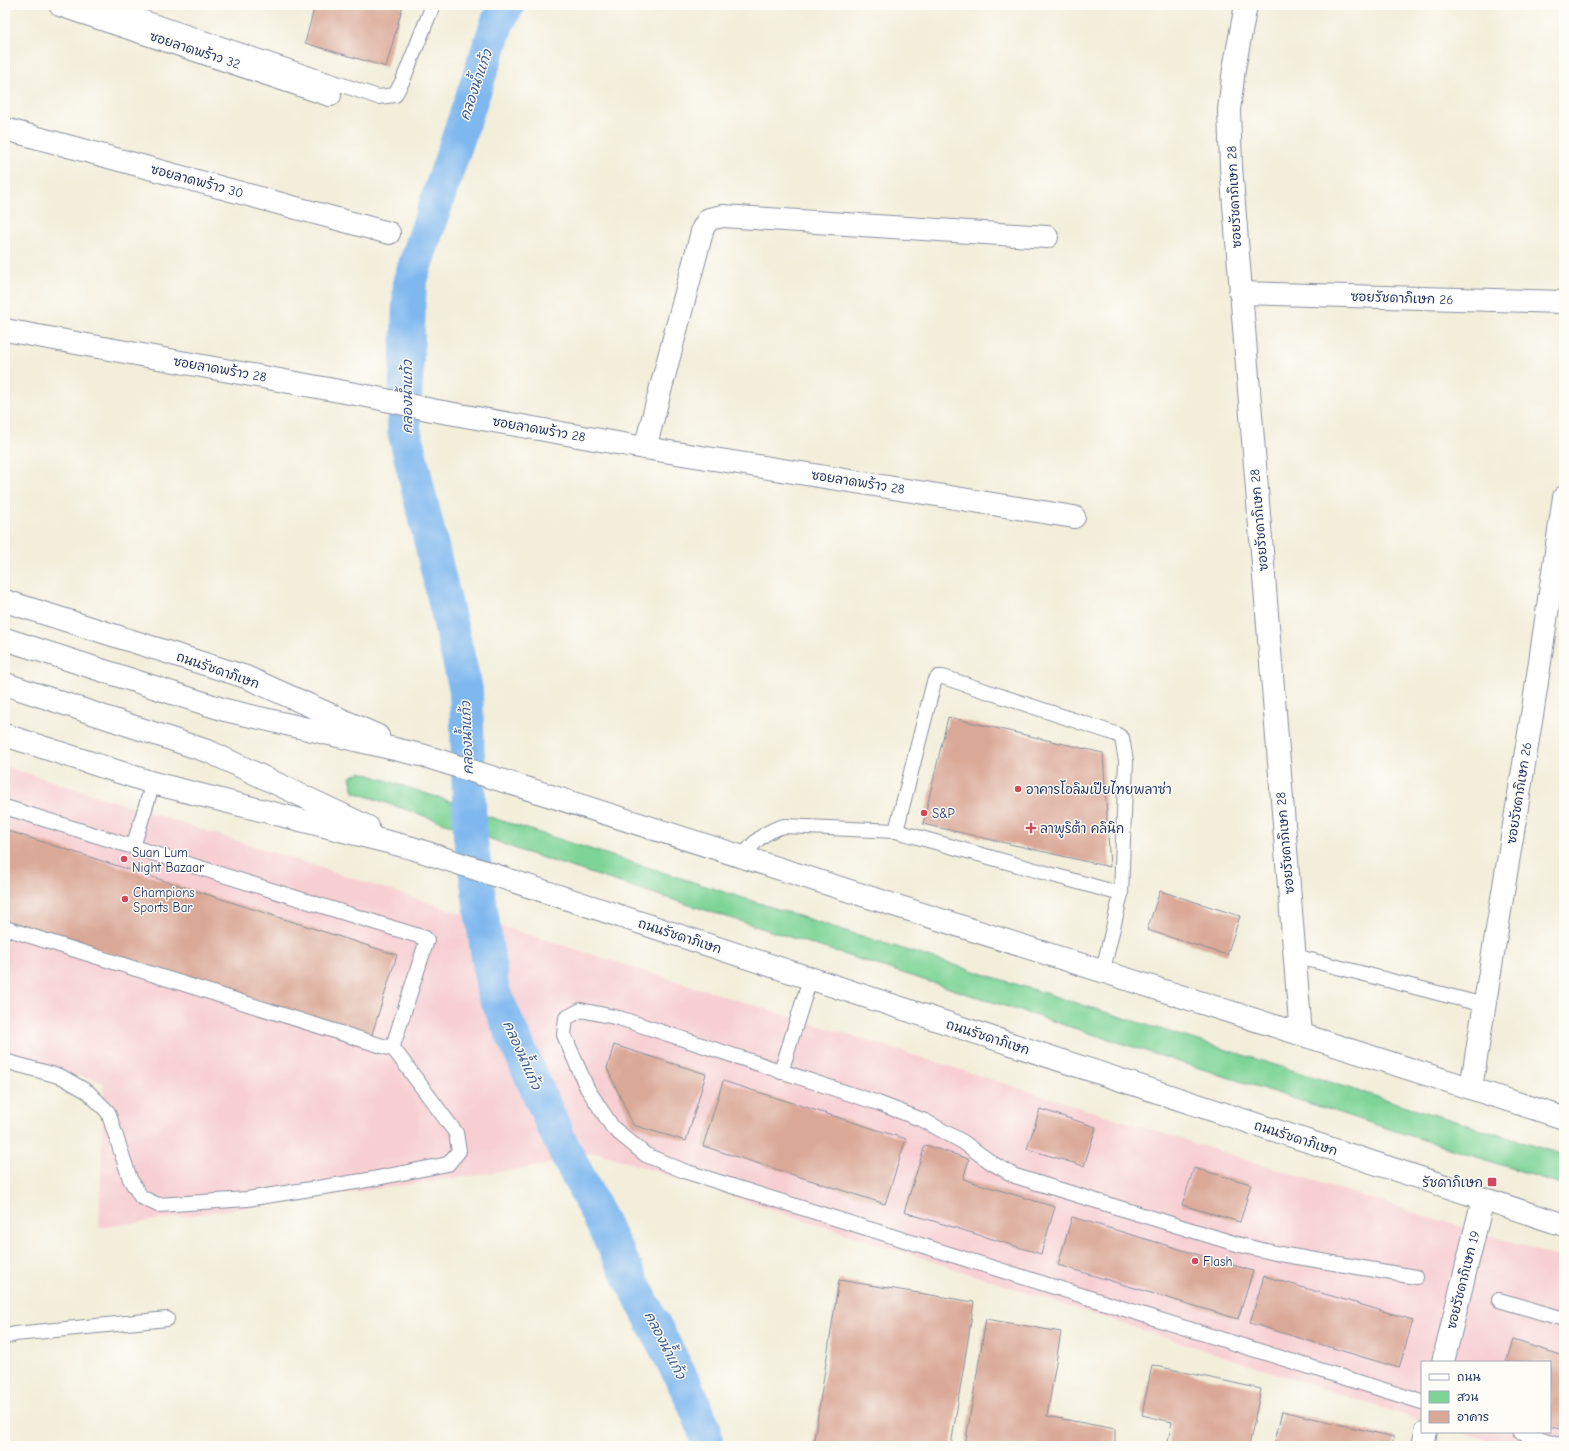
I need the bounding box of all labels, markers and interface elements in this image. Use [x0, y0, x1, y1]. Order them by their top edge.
street label: ซอยลาดพร้าว 32 [148, 27, 243, 72]
water label: คลองน้ำแก้ว [451, 45, 496, 122]
street label: ซอยรัชดาภิเษก 28 [1224, 145, 1244, 249]
street label: ซอยลาดพร้าว 30 [149, 160, 245, 201]
street label: ซอยรัชดาภิเษก 26 [1350, 289, 1454, 307]
street label: ซอยลาดพร้าว 28 [172, 352, 268, 385]
water label: คลองน้ำแก้ว [394, 359, 416, 434]
street label: ซอยลาดพร้าว 28 [491, 412, 587, 445]
street label: ซอยลาดพร้าว 28 [810, 466, 906, 497]
street label: ซอยรัชดาภิเษก 28 [1247, 468, 1271, 572]
street label: ถนนรัชดาภิเษก [175, 649, 261, 691]
water label: คลองน้ำแก้ว [452, 700, 477, 775]
street label: ซอยรัชดาภิเษก 26 [1504, 741, 1534, 845]
place label: อาคารโอลิมเปียไทยพลาซ่า [1026, 780, 1172, 797]
marker: อาคารโอลิมเปียไทยพลาซ่า [1013, 784, 1023, 794]
street label: ซอยรัชดาภิเษก 28 [1273, 791, 1297, 895]
place label: S&P [932, 806, 955, 821]
marker: S&P [919, 808, 929, 818]
place label: ลาพูริต้า คลินิก [1040, 820, 1124, 838]
marker: ลาพูริต้า คลินิก [1025, 822, 1037, 834]
place label: Suan Lum Night Bazaar [132, 845, 205, 875]
marker: Suan Lum Night Bazaar [119, 854, 129, 864]
place label: Champions Sports Bar [133, 885, 195, 915]
marker: Champions Sports Bar [120, 894, 130, 904]
street label: ถนนรัชดาภิเษก [636, 915, 724, 957]
water label: คลองน้ำแก้ว [499, 1016, 550, 1093]
street label: ถนนรัชดาภิเษก [944, 1016, 1032, 1058]
street label: ถนนรัชดาภิเษก [1252, 1117, 1340, 1159]
place label: รัชดาภิเษก [1422, 1175, 1483, 1190]
marker: รัชดาภิเษก [1486, 1176, 1498, 1188]
street label: ซอยรัชดาภิเษก 19 [1444, 1229, 1483, 1331]
place label: Flash [1203, 1254, 1232, 1269]
marker: Flash [1190, 1256, 1200, 1266]
water label: คลองน้ำแก้ว [641, 1306, 694, 1383]
legend [1421, 1361, 1551, 1433]
text: ถนน [1457, 1370, 1481, 1384]
text: สวน [1457, 1390, 1478, 1404]
text: อาคาร [1457, 1410, 1489, 1424]

